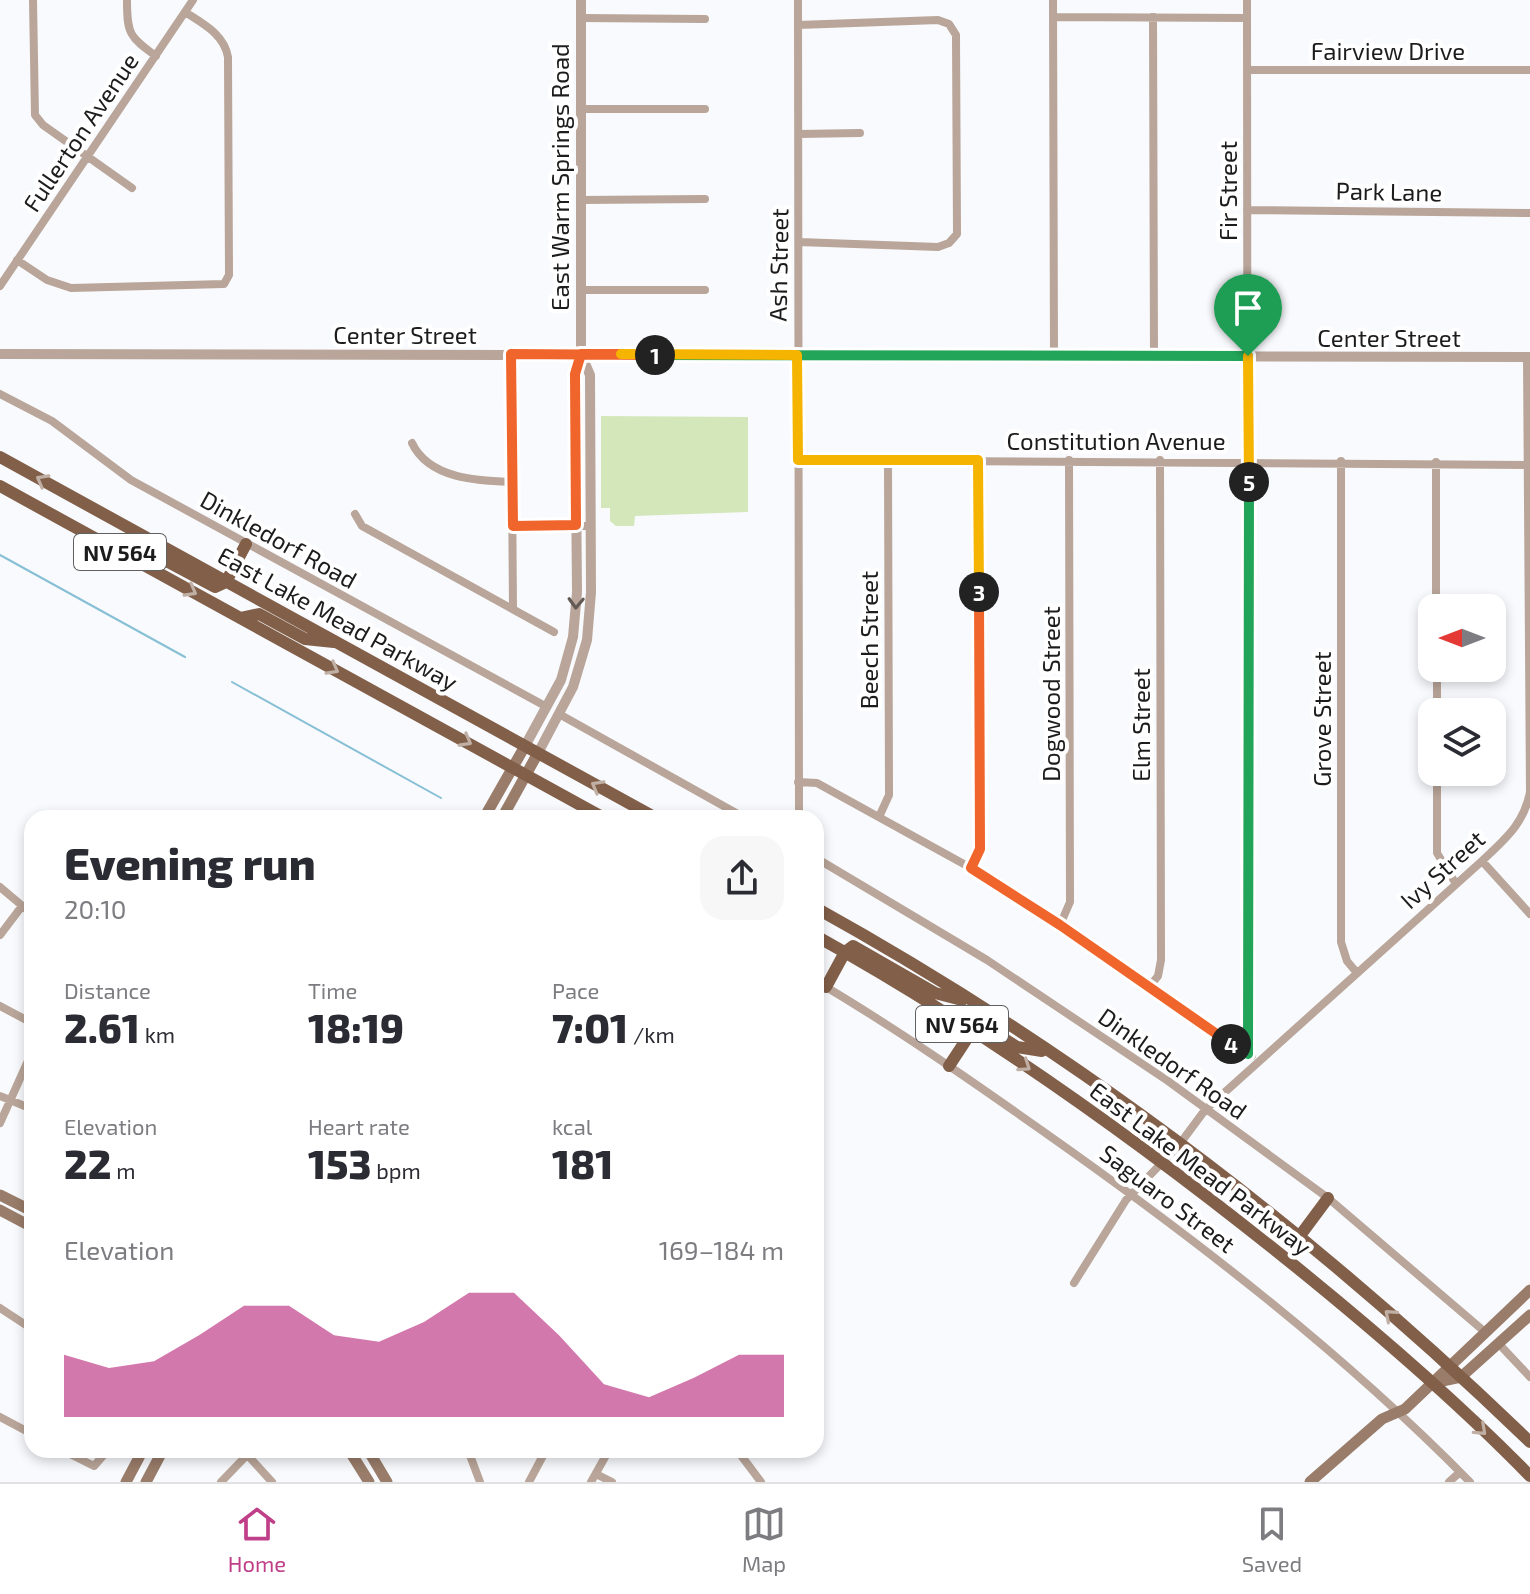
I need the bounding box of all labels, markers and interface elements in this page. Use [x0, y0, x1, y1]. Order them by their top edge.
street label: Fairview Drive [1311, 36, 1465, 65]
street label: East Warm Springs Road [545, 43, 574, 311]
street label: Fullerton Avenue [16, 47, 144, 217]
street label: Fir Street [1213, 141, 1242, 241]
street label: Park Lane [1335, 176, 1443, 206]
street label: Ash Street [763, 208, 793, 322]
pin [1214, 274, 1282, 356]
icon: arrive [1226, 286, 1270, 330]
street label: Center Street [333, 320, 477, 349]
street label: Center Street [1317, 323, 1461, 352]
pin: 1 [635, 335, 675, 375]
text: 1 [650, 342, 660, 368]
street label: Constitution Avenue [1006, 426, 1226, 455]
pin: 5 [1229, 462, 1269, 502]
text: 5 [1243, 469, 1255, 495]
one-way arrow [35, 475, 50, 490]
street label: Dinkledorf Road [196, 484, 362, 594]
road number: NV 564 [74, 534, 166, 570]
street label: East Lake Mead Parkway [213, 540, 463, 696]
street label: Beech Street [854, 571, 883, 709]
pin: 3 [959, 572, 999, 612]
text: 3 [973, 579, 985, 605]
one-way arrow [183, 581, 197, 596]
north arrow [1418, 594, 1506, 682]
map controls [1418, 594, 1506, 786]
one-way arrow [568, 597, 585, 610]
street label: Dogwood Street [1036, 606, 1065, 782]
street label: Grove Street [1307, 651, 1336, 787]
one-way arrow [325, 659, 339, 675]
street label: Elm Street [1126, 668, 1155, 782]
button: layers [1418, 698, 1506, 786]
one-way arrow [457, 732, 472, 747]
one-way arrow [590, 780, 605, 795]
street label: Ivy Street [1394, 824, 1490, 914]
text: Evening run [64, 836, 316, 889]
button: share [700, 836, 784, 920]
text: 20:10 [64, 893, 126, 924]
text: Distance [64, 977, 151, 1003]
text: Time [308, 977, 357, 1003]
text: Pace [552, 977, 599, 1003]
street label: Dinkledorf Road [1093, 1001, 1253, 1125]
text: 2.61 [64, 1003, 140, 1051]
text: 18:19 [308, 1003, 404, 1051]
text: 7:01 [552, 1003, 628, 1051]
road number: NV 564 [916, 1006, 1008, 1042]
text: km [140, 1021, 175, 1047]
text: /km [628, 1021, 675, 1047]
pin: 4 [1211, 1024, 1251, 1064]
text: 4 [1224, 1031, 1238, 1057]
one-way arrow [1016, 1056, 1030, 1071]
street label: East Lake Mead Parkway [1085, 1075, 1318, 1261]
text: Elevation [64, 1113, 157, 1139]
text: Heart rate [308, 1113, 410, 1139]
text: kcal [552, 1113, 592, 1139]
street label: Saguaro Street [1095, 1138, 1241, 1258]
text: 22 [64, 1139, 111, 1187]
text: 153 [308, 1139, 371, 1187]
text: 181 [552, 1139, 613, 1187]
text: m [111, 1157, 135, 1183]
text: bpm [371, 1157, 421, 1183]
text: Elevation [64, 1234, 174, 1265]
text: 169–184 m [659, 1234, 784, 1265]
one-way arrow [1385, 1310, 1400, 1325]
one-way arrow [1472, 1420, 1486, 1435]
tab: Home [228, 1502, 286, 1576]
tab: Map [742, 1502, 786, 1576]
tab: Saved [1242, 1502, 1302, 1576]

